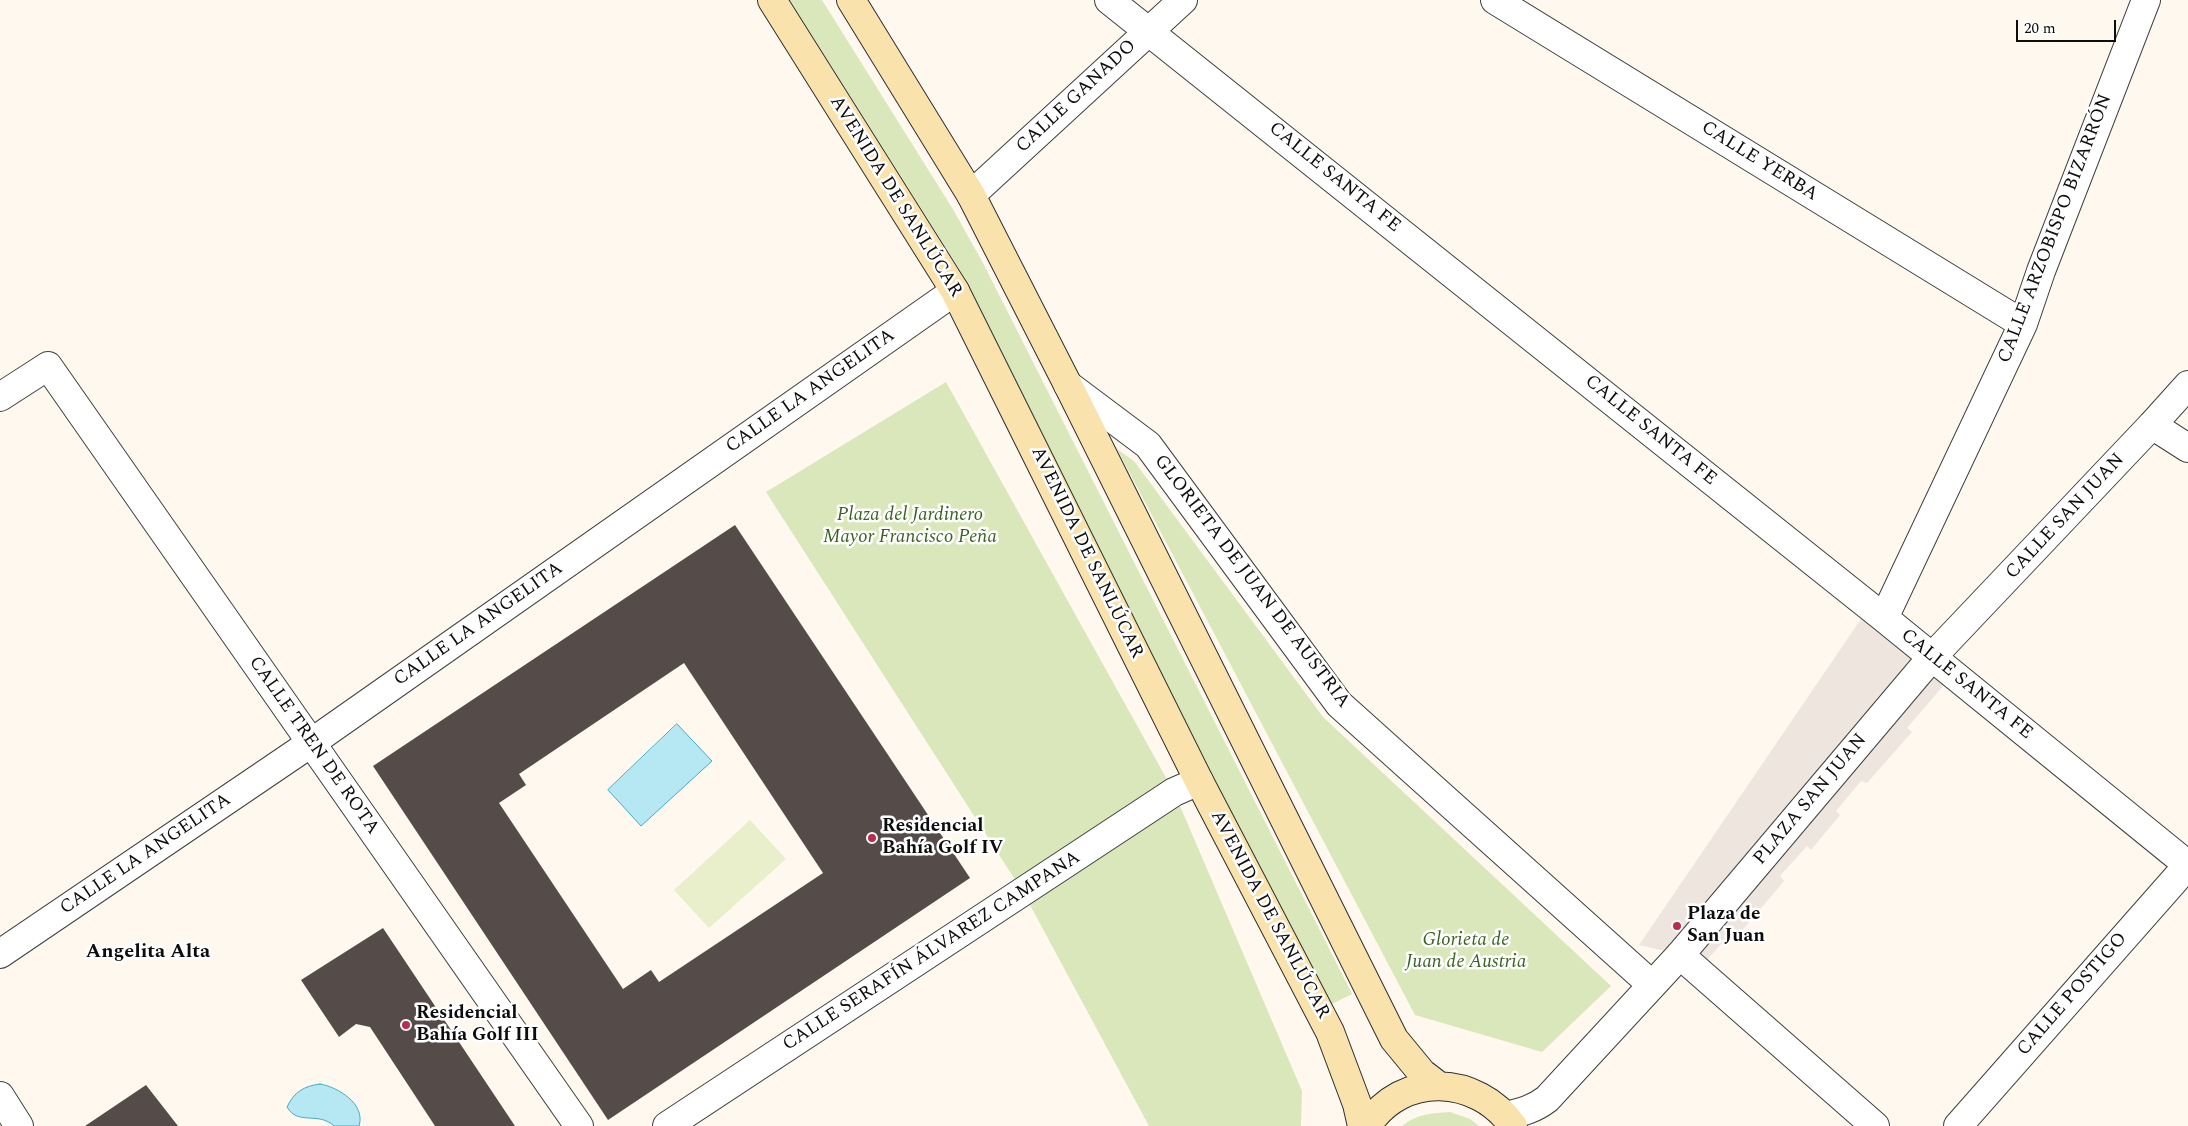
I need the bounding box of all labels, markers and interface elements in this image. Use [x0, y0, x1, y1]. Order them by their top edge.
scale bar [2018, 10, 2118, 42]
text: 20 m [2024, 17, 2056, 40]
street label: CALLE GANADO [1012, 35, 1142, 159]
street label: CALLE ARZOBISPO BIZARRÓN [1994, 91, 2118, 367]
street label: AVENIDA DE SANLÚCAR [824, 92, 966, 302]
street label: CALLE YERBA [1696, 117, 1822, 207]
street label: CALLE SANTA FE [1263, 118, 1405, 238]
street label: CALLE LA ANGELITA [722, 325, 900, 459]
street label: CALLE SANTA FE [1579, 371, 1721, 491]
street label: AVENIDA DE SANLÚCAR [1025, 443, 1147, 663]
street label: CALLE SAN JUAN [2002, 449, 2130, 585]
street label: GLORIETA DE JUAN DE AUSTRIA [1148, 451, 1354, 713]
park label: Plaza del Jardinero Mayor Francisco Peña [823, 505, 997, 549]
street label: CALLE LA ANGELITA [390, 558, 568, 692]
street label: CALLE SANTA FE [1895, 625, 2037, 745]
street label: CALLE TREN DE ROTA [243, 652, 383, 840]
street label: PLAZA SAN JUAN [1749, 730, 1873, 870]
street label: CALLE LA ANGELITA [56, 789, 236, 921]
street label: AVENIDA DE SANLÚCAR [1204, 807, 1334, 1023]
place label: Residencial Bahía Golf IV [882, 816, 1003, 860]
marker: Residencial Bahía Golf IV [866, 832, 878, 844]
street label: CALLE SERAFÍN ÁLVAREZ CAMPANA [779, 847, 1085, 1057]
place label: Plaza de San Juan [1687, 904, 1765, 948]
marker: Plaza de San Juan [1671, 920, 1683, 932]
street label: CALLE POSTIGO [2013, 929, 2133, 1061]
park label: Glorieta de Juan de Austria [1406, 930, 1526, 974]
district label: Angelita Alta [86, 941, 210, 965]
place label: Residencial Bahía Golf III [416, 1003, 538, 1047]
marker: Residencial Bahía Golf III [400, 1019, 412, 1031]

